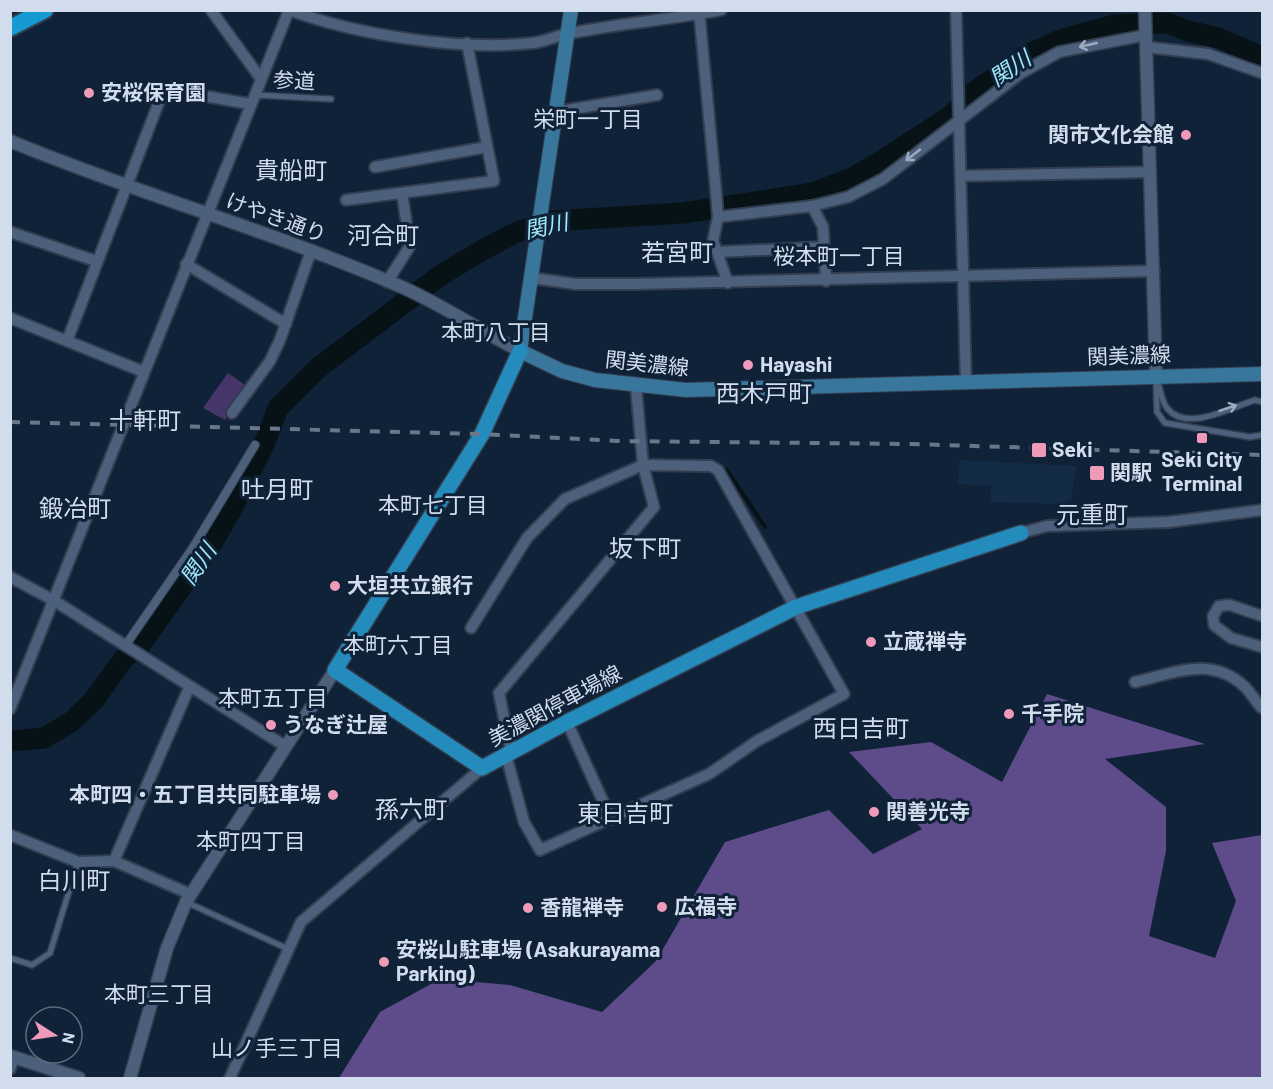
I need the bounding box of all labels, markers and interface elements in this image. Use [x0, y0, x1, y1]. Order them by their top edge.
one-way arrow [1079, 40, 1098, 52]
water label: 関川 [984, 43, 1037, 90]
street label: 参道 [272, 66, 316, 93]
place label: 安桜保育園 [101, 79, 206, 104]
marker: 安桜保育園 [82, 86, 96, 100]
district label: 栄町一丁目 [533, 105, 643, 131]
place label: 関市文化会館 [1048, 121, 1174, 146]
marker: 関市文化会館 [1179, 128, 1193, 142]
one-way arrow [905, 148, 921, 161]
district label: 貴船町 [255, 155, 327, 184]
street label: けやき通り [223, 187, 330, 246]
water label: 関川 [522, 207, 572, 242]
district label: 河合町 [347, 220, 419, 249]
district label: 若宮町 [641, 237, 713, 266]
district label: 桜本町一丁目 [773, 242, 905, 268]
district label: 本町八丁目 [441, 318, 551, 344]
street label: 関美濃線 [1087, 341, 1171, 368]
street label: 関美濃線 [604, 346, 690, 379]
place label: Hayashi [760, 351, 832, 376]
marker: Hayashi [741, 358, 755, 372]
district label: 西木戸町 [716, 378, 812, 407]
one-way arrow [1218, 402, 1237, 413]
district label: 十軒町 [109, 405, 181, 434]
marker: Seki City Terminal [1195, 431, 1209, 445]
place label: Seki [1052, 436, 1093, 461]
marker: Seki [1030, 441, 1048, 459]
place label: Seki City Terminal [1161, 446, 1243, 495]
place label: 関駅 [1110, 459, 1152, 484]
marker: 関駅 [1088, 464, 1106, 482]
district label: 吐月町 [241, 474, 313, 503]
district label: 本町七丁目 [378, 491, 488, 517]
district label: 鍛冶町 [39, 493, 111, 522]
district label: 元重町 [1056, 499, 1128, 528]
district label: 坂下町 [609, 533, 681, 562]
water label: 関川 [174, 536, 221, 589]
place label: 大垣共立銀行 [347, 572, 473, 597]
marker: 大垣共立銀行 [328, 579, 342, 593]
place label: 立蔵禅寺 [883, 628, 967, 653]
district label: 本町六丁目 [343, 631, 453, 657]
marker: 立蔵禅寺 [864, 635, 878, 649]
street label: 美濃関停車場線 [484, 659, 625, 750]
district label: 本町五丁目 [218, 684, 328, 710]
place label: 千手院 [1021, 700, 1084, 725]
marker: 千手院 [1002, 707, 1016, 721]
place label: うなぎ辻屋 [283, 711, 388, 736]
district label: 西日吉町 [813, 713, 909, 742]
marker: うなぎ辻屋 [264, 718, 278, 732]
place label: 本町四・五丁目共同駐車場 [69, 781, 321, 806]
marker: 本町四・五丁目共同駐車場 [326, 788, 340, 802]
district label: 孫六町 [375, 794, 447, 823]
district label: 東日吉町 [577, 798, 673, 827]
place label: 関善光寺 [886, 798, 970, 823]
marker: 関善光寺 [867, 805, 881, 819]
district label: 本町四丁目 [196, 827, 306, 853]
district label: 白川町 [38, 865, 110, 894]
place label: 広福寺 [674, 893, 737, 918]
place label: 香龍禅寺 [540, 894, 624, 919]
marker: 広福寺 [655, 900, 669, 914]
marker: 香龍禅寺 [521, 901, 535, 915]
place label: 安桜山駐車場 (Asakurayama Parking) [396, 936, 660, 985]
marker: 安桜山駐車場 (Asakurayama Parking) [377, 955, 391, 969]
district label: 本町三丁目 [104, 980, 214, 1006]
north arrow [24, 1005, 84, 1065]
text: N [59, 1031, 80, 1045]
district label: 山ノ手三丁目 [211, 1034, 343, 1060]

